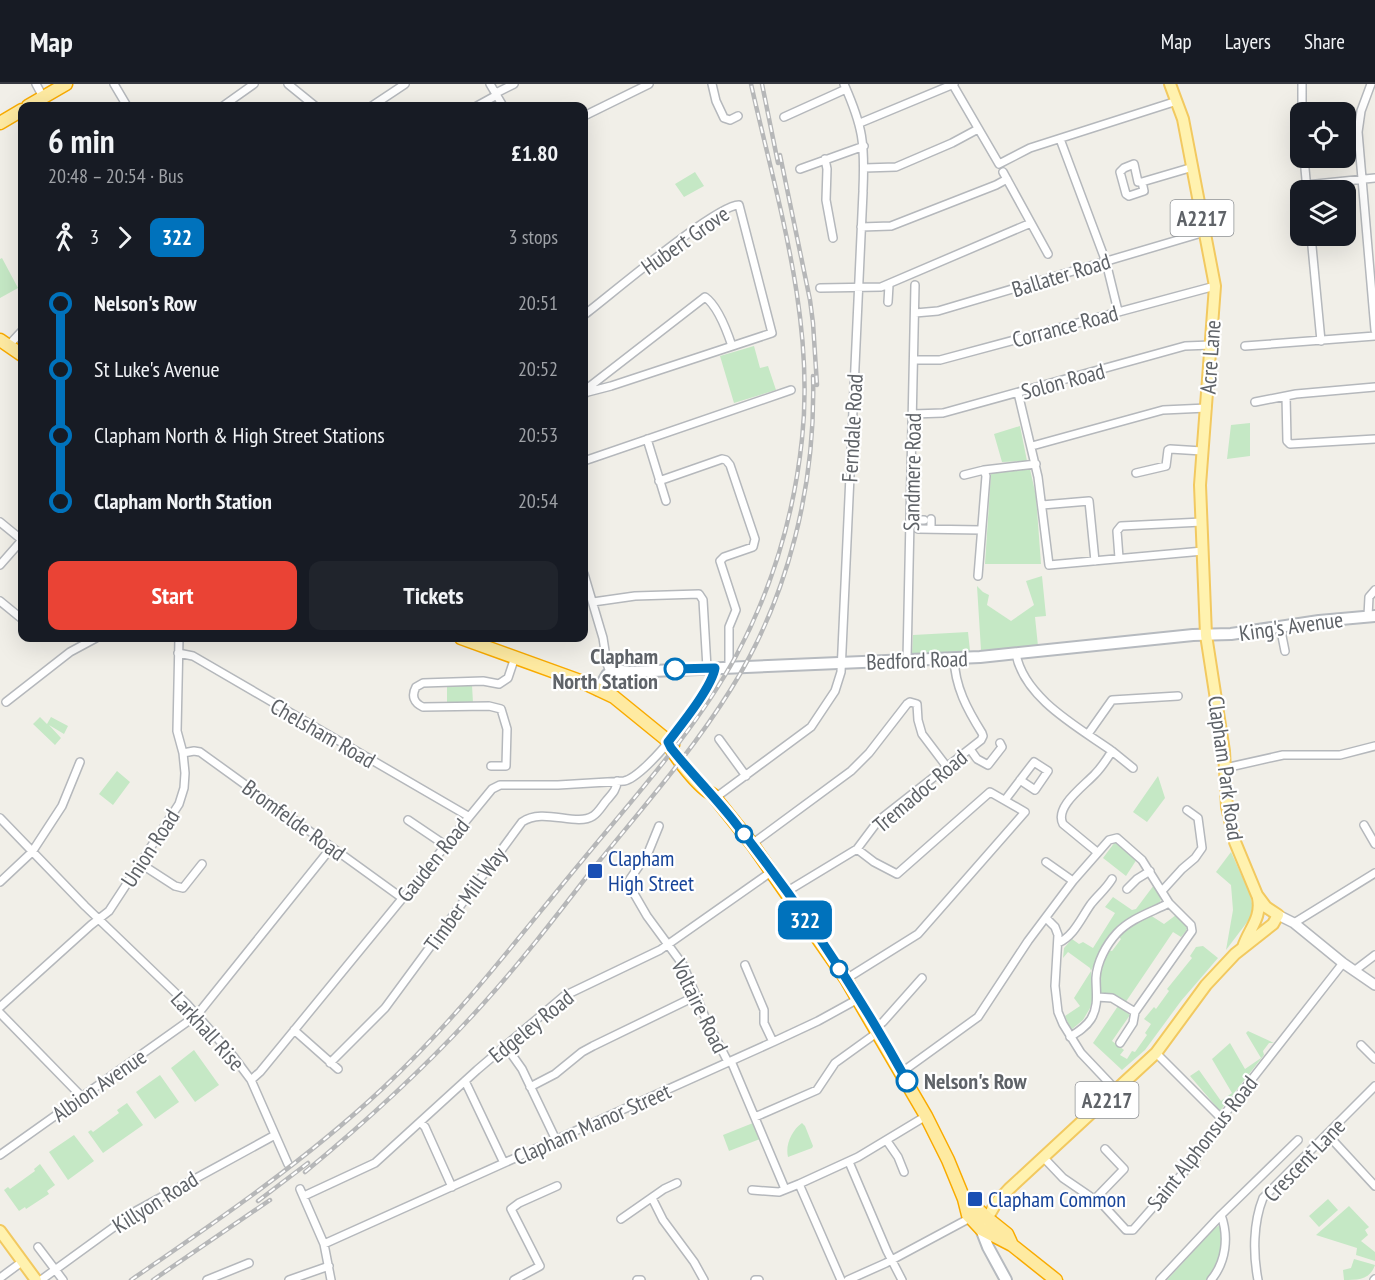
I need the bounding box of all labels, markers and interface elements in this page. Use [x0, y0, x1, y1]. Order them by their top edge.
text: Map [30, 23, 73, 60]
text: Map [1161, 28, 1192, 55]
text: Layers [1225, 28, 1271, 55]
text: Share [1304, 28, 1345, 55]
map controls [1290, 102, 1356, 246]
button: locate [1290, 102, 1356, 168]
text: 6 min [48, 119, 115, 162]
text: £1.80 [511, 139, 558, 167]
text: 20:48 – 20:54 · Bus [48, 163, 183, 189]
button: layers [1290, 180, 1356, 246]
street label: Hubert Grove [636, 200, 734, 280]
road number: A2217 [1170, 200, 1234, 236]
icon: walk [48, 221, 81, 254]
icon: forward [108, 221, 141, 254]
text: 3 [90, 224, 99, 250]
text: 322 [162, 224, 192, 251]
text: 3 stops [509, 224, 558, 250]
street label: Ballater Road [1008, 247, 1114, 303]
text: Nelson's Row [94, 289, 197, 317]
text: 20:51 [518, 290, 558, 316]
street label: Corrance Road [1009, 298, 1121, 354]
street label: Acre Lane [1193, 319, 1227, 395]
text: St Luke's Avenue [94, 355, 220, 383]
text: 20:52 [518, 356, 558, 382]
street label: Solon Road [1018, 356, 1108, 406]
street label: Ferndale Road [835, 373, 869, 483]
street label: Sandmere Road [897, 413, 927, 531]
text: Clapham North & High Street Stations [94, 421, 385, 449]
text: 20:53 [518, 422, 558, 448]
text: Clapham North Station [94, 487, 272, 515]
text: 20:54 [518, 488, 558, 514]
button: Start [48, 561, 297, 630]
button: Tickets [309, 561, 558, 630]
street label: King's Avenue [1237, 605, 1345, 647]
place label: Clapham North Station [552, 642, 658, 695]
street label: Bedford Road [866, 644, 968, 676]
marker: Clapham North Station [664, 658, 686, 680]
street label: Chelsham Road [266, 692, 380, 774]
street label: Clapham Park Road [1202, 694, 1250, 842]
street label: Tremadoc Road [867, 743, 973, 839]
street label: Bromfelde Road [237, 773, 351, 867]
street label: Union Road [114, 804, 186, 892]
street label: Gauden Road [391, 812, 475, 908]
unlabelled marker [735, 825, 753, 843]
street label: Timber Mill Way [418, 841, 513, 957]
place label: Clapham High Street [608, 844, 694, 897]
marker: Clapham High Street [586, 862, 604, 880]
line badge: 322 [770, 900, 840, 940]
text: 322 [790, 907, 820, 934]
street label: Voltaire Road [665, 954, 735, 1057]
unlabelled marker [830, 960, 848, 978]
street label: Edgeley Road [483, 983, 579, 1069]
street label: Larkhall Rise [165, 985, 251, 1077]
street label: Albion Avenue [46, 1042, 152, 1128]
place label: Nelson's Row [924, 1067, 1027, 1095]
marker: Nelson's Row [896, 1070, 918, 1092]
street label: Saint Alphonsus Road [1141, 1070, 1263, 1216]
street label: Clapham Manor Street [509, 1077, 675, 1171]
road number: A2217 [1076, 1082, 1138, 1118]
street label: Crescent Lane [1257, 1112, 1351, 1208]
street label: Killyon Road [107, 1165, 203, 1239]
place label: Clapham Common [988, 1185, 1126, 1213]
marker: Clapham Common [966, 1190, 984, 1208]

